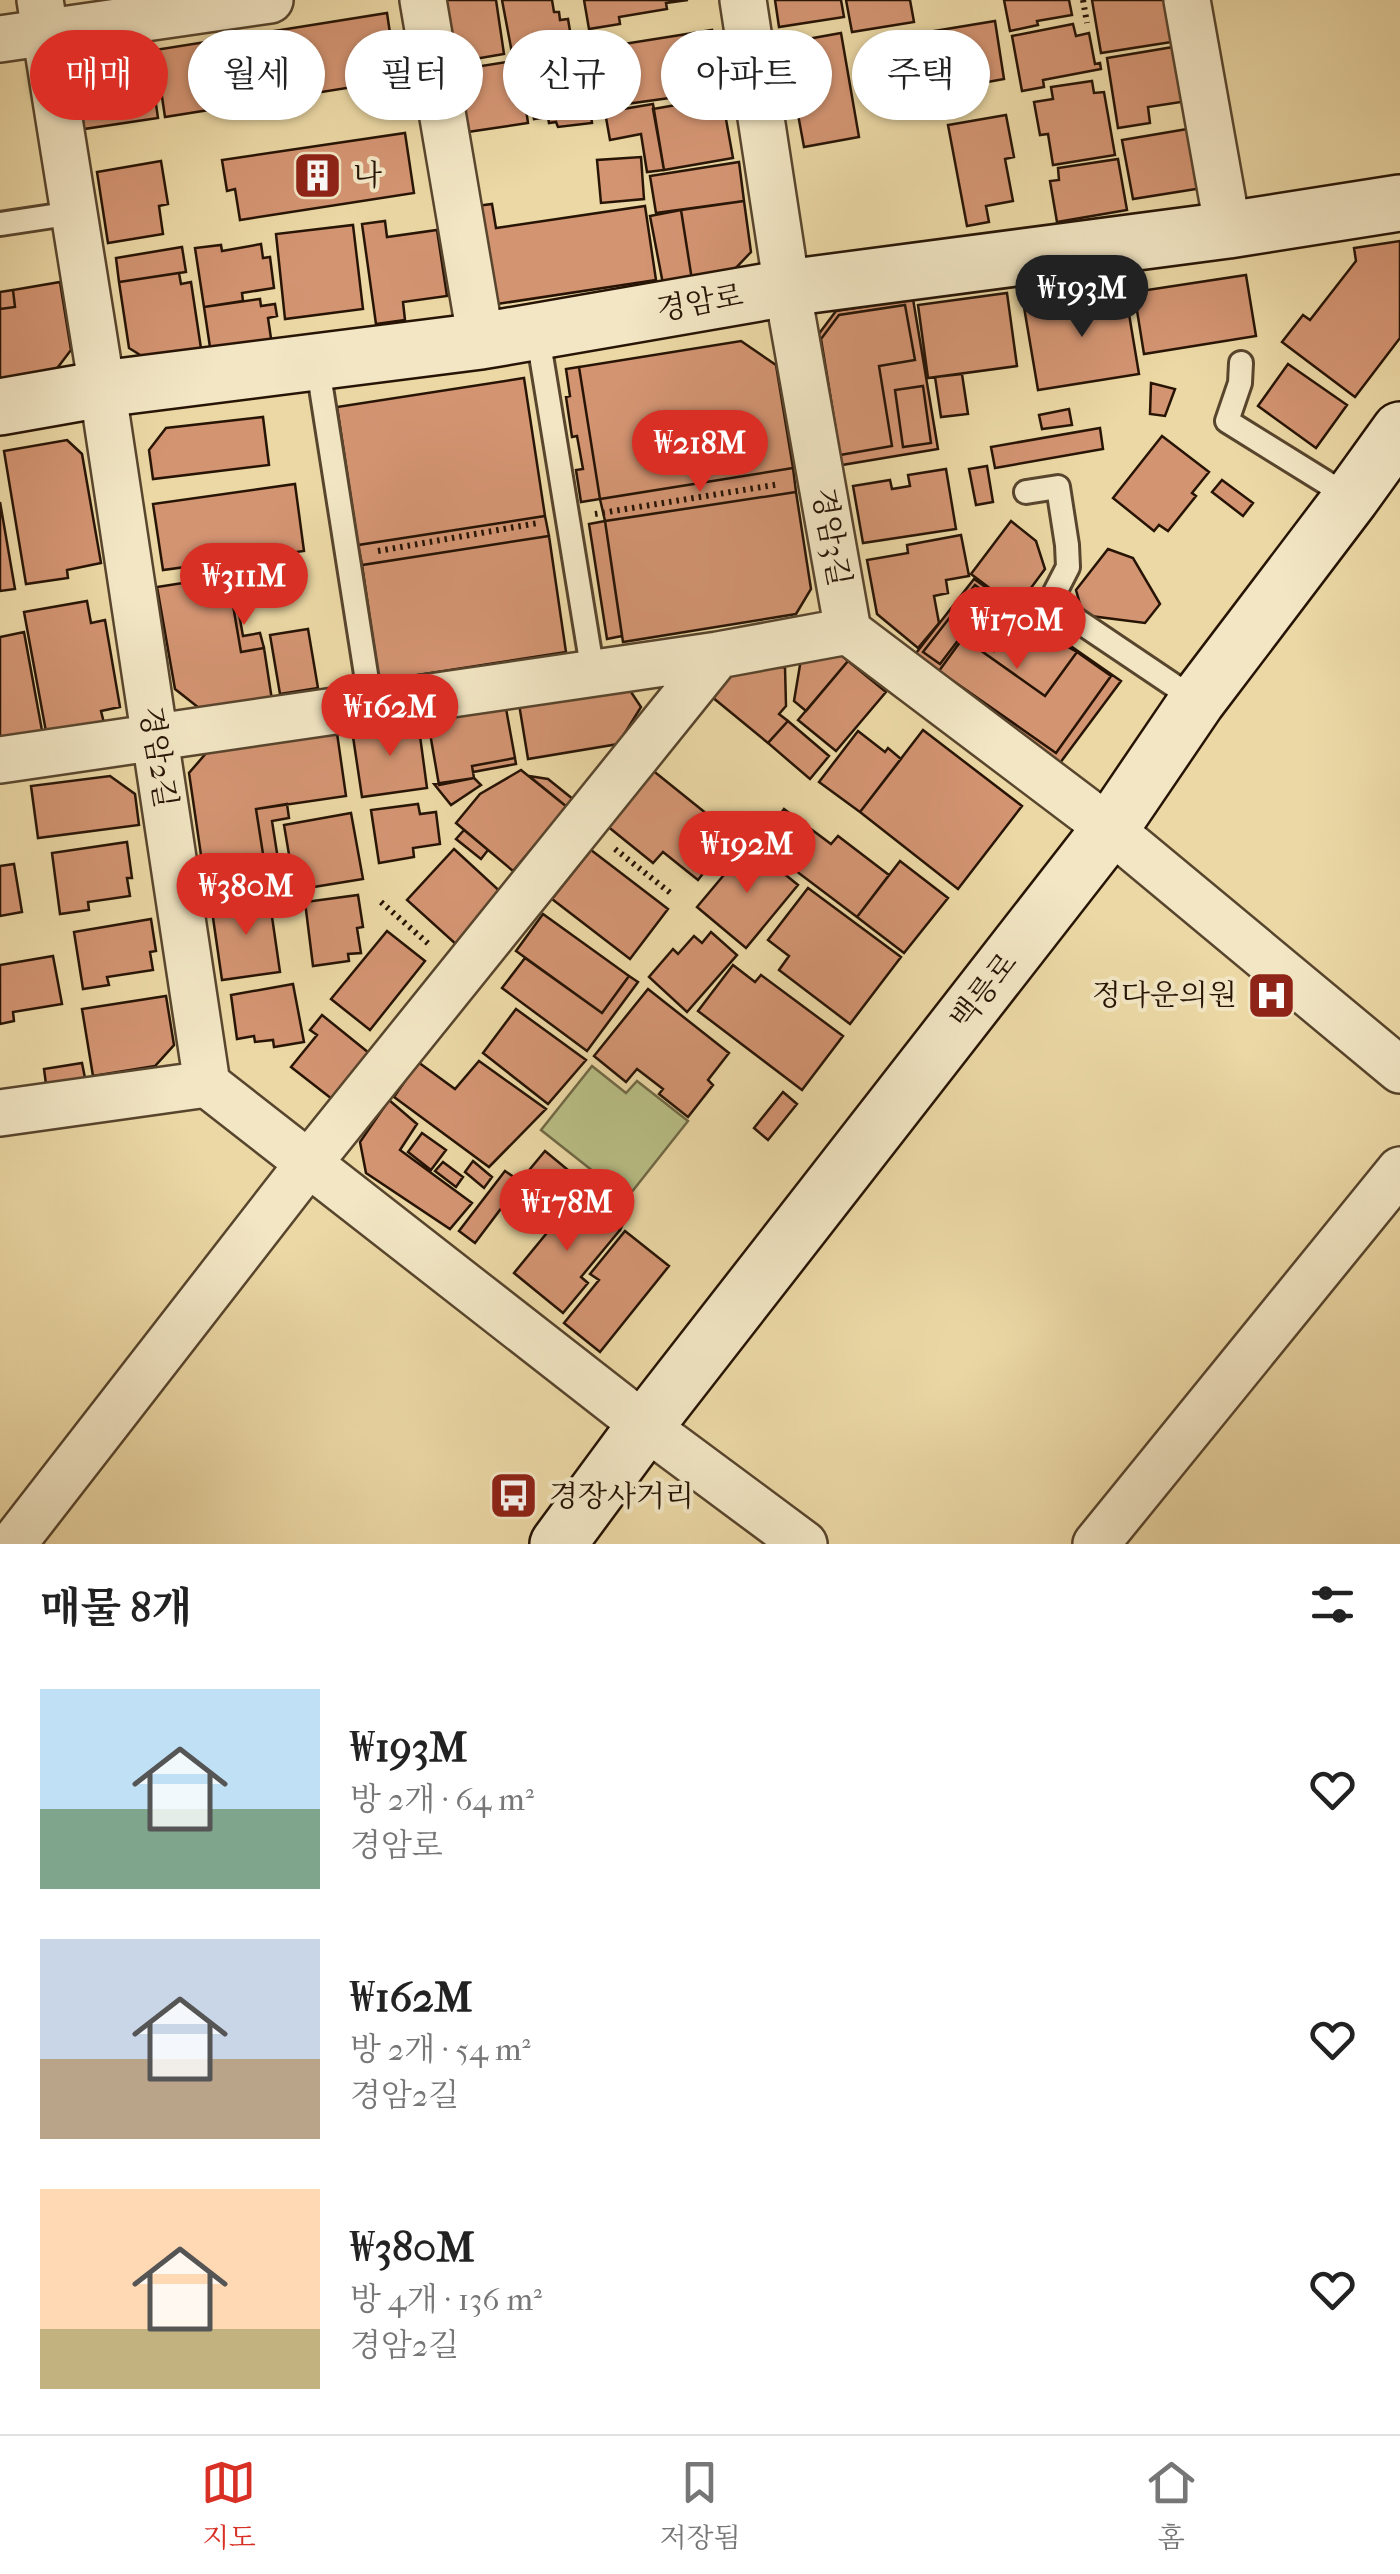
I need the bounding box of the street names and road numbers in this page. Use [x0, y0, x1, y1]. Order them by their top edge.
street label: 경암로 [654, 278, 746, 328]
street label: 경암3길 [805, 485, 857, 589]
street label: 경암2길 [133, 704, 183, 810]
street label: 백릉로 [943, 946, 1025, 1036]

